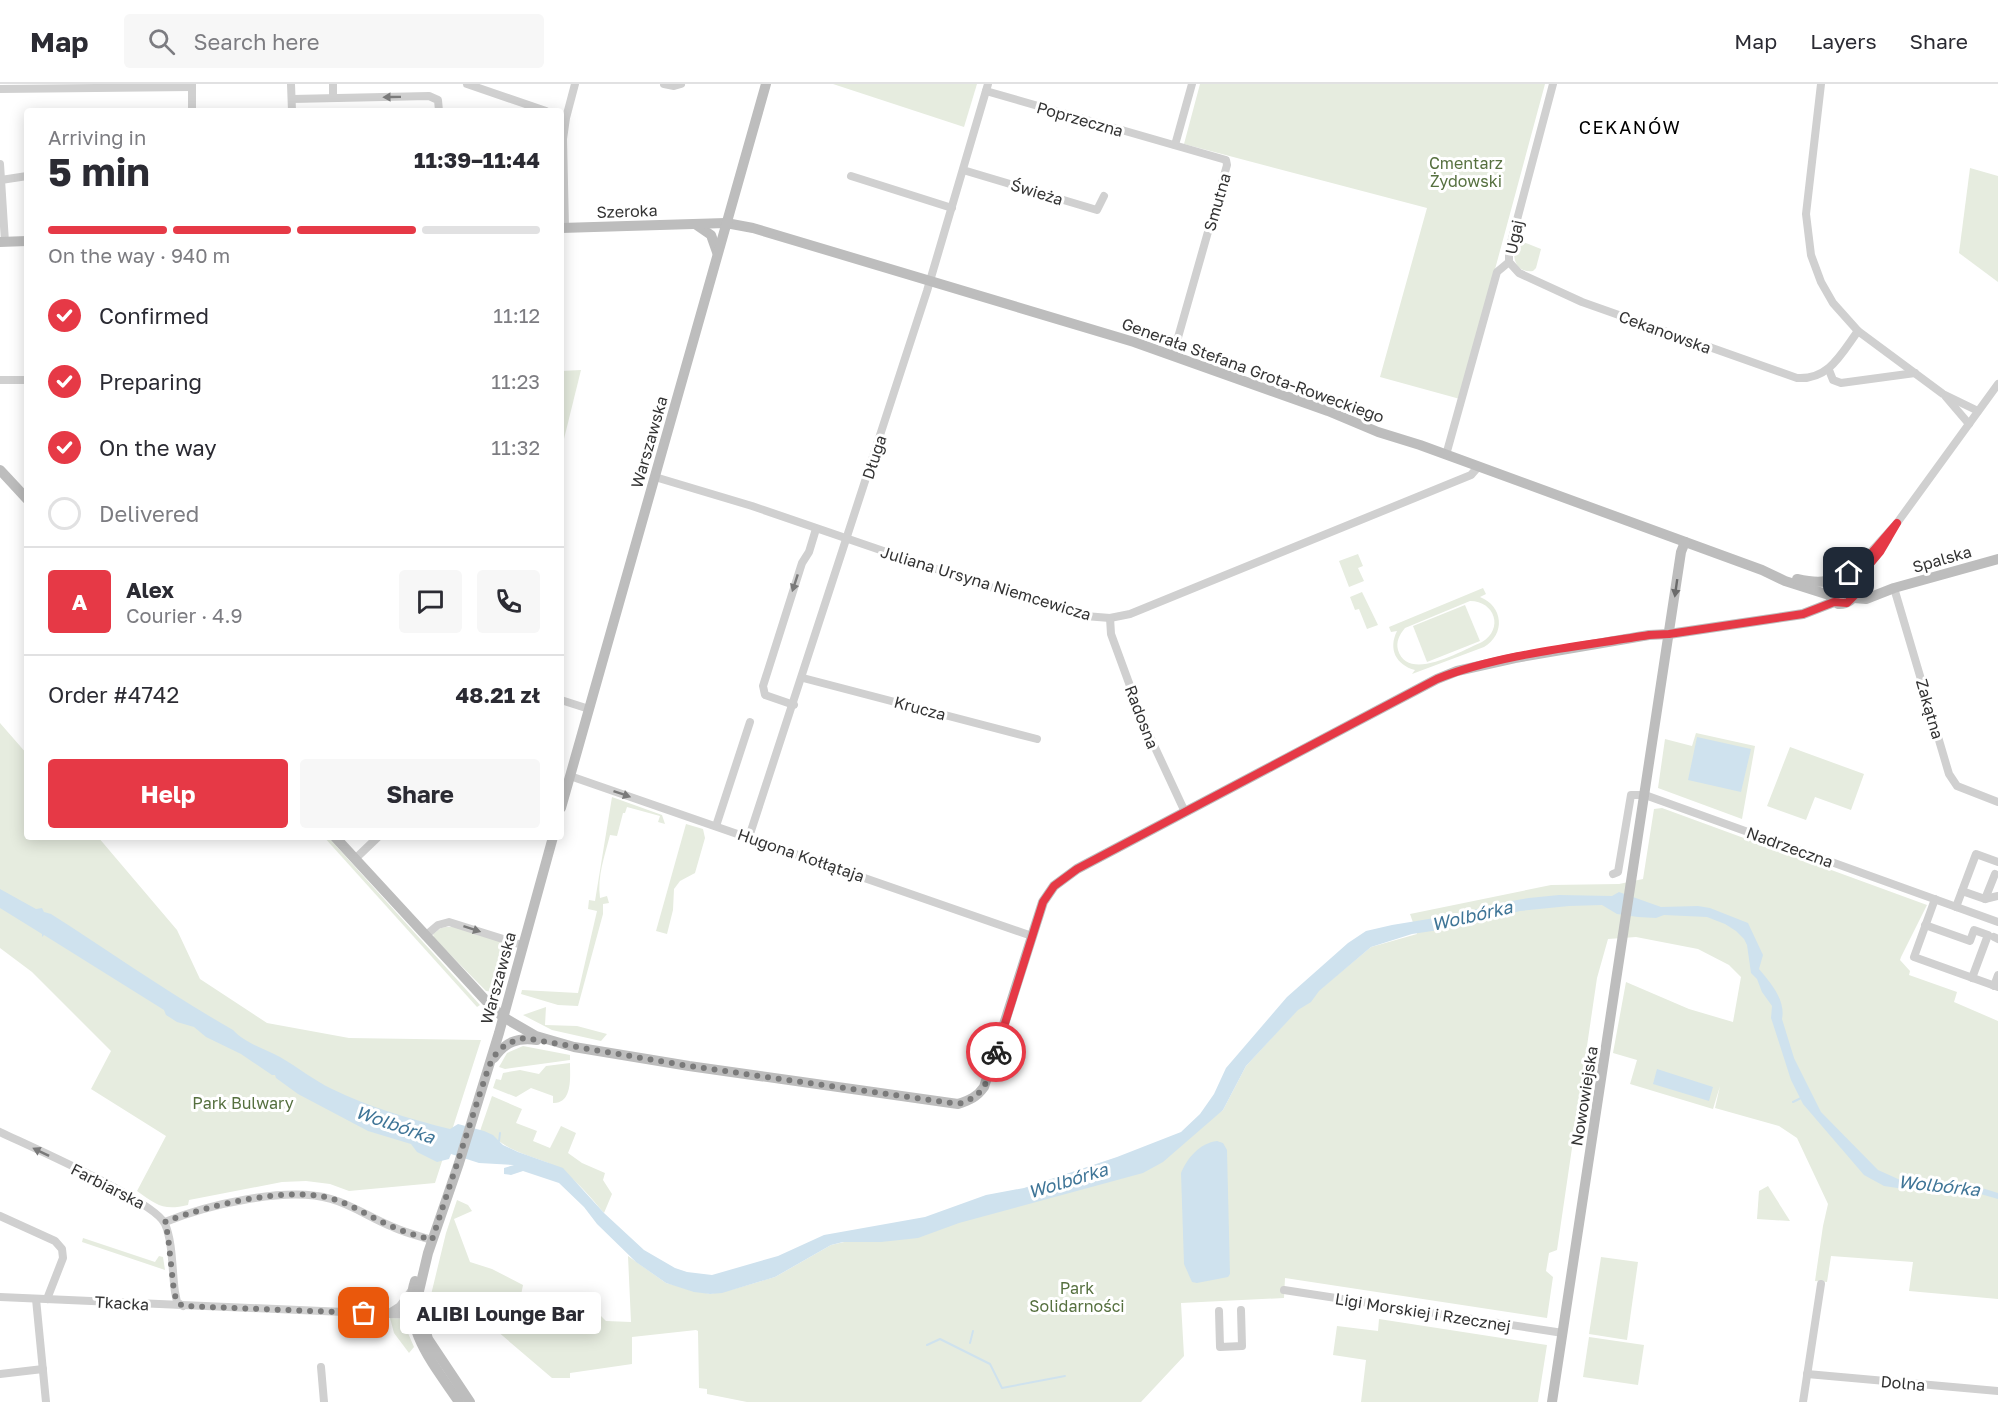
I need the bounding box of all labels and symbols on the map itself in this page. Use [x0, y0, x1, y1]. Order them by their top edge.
one-way arrow [382, 92, 401, 102]
street label: Poprzeczna [1034, 97, 1126, 141]
district label: CEKANÓW [1579, 116, 1681, 138]
park label: Cmentarz Żydowski [1429, 153, 1503, 191]
street label: Smutna [1199, 171, 1235, 233]
street label: Świeża [1008, 175, 1066, 209]
street label: Szeroka [596, 200, 658, 222]
street label: Ugaj [1501, 218, 1527, 256]
street label: Cekanowska [1616, 306, 1714, 358]
street label: Generała Stefana Grota-Roweckiego [1119, 313, 1387, 427]
street label: Warszawska [626, 394, 672, 490]
street label: Długa [857, 432, 891, 482]
street label: Juliana Ursyna Niemcewicza [878, 541, 1094, 625]
street label: Spalska [1910, 541, 1974, 577]
pin [1823, 547, 1874, 598]
one-way arrow [790, 574, 800, 592]
one-way arrow [1672, 578, 1681, 597]
street label: Zakątna [1912, 677, 1948, 741]
street label: Radosna [1121, 682, 1163, 752]
street label: Krucza [892, 691, 948, 725]
one-way arrow [614, 789, 632, 799]
street label: Nadrzeczna [1744, 822, 1836, 872]
street label: Hugona Kołłątaja [735, 824, 867, 886]
water label: Wolbórka [1429, 895, 1515, 935]
one-way arrow [463, 924, 481, 934]
street label: Warszawska [476, 930, 520, 1026]
courier [966, 1022, 1026, 1082]
street label: Nowowiejska [1566, 1045, 1602, 1147]
park label: Park Bulwary [192, 1093, 294, 1113]
water label: Wolbórka [353, 1100, 439, 1148]
one-way arrow [33, 1148, 50, 1157]
water label: Wolbórka [1025, 1157, 1111, 1203]
street label: Farbiarska [68, 1159, 148, 1213]
water label: Wolbórka [1897, 1170, 1982, 1200]
park label: Park Solidarności [1029, 1278, 1125, 1316]
pin [338, 1287, 389, 1338]
street label: Ligi Morskiej i Rzecznej [1334, 1288, 1512, 1336]
street label: Tkacka [94, 1292, 150, 1314]
callout: ALIBI Lounge Bar [400, 1292, 601, 1334]
street label: Dolna [1880, 1371, 1926, 1395]

